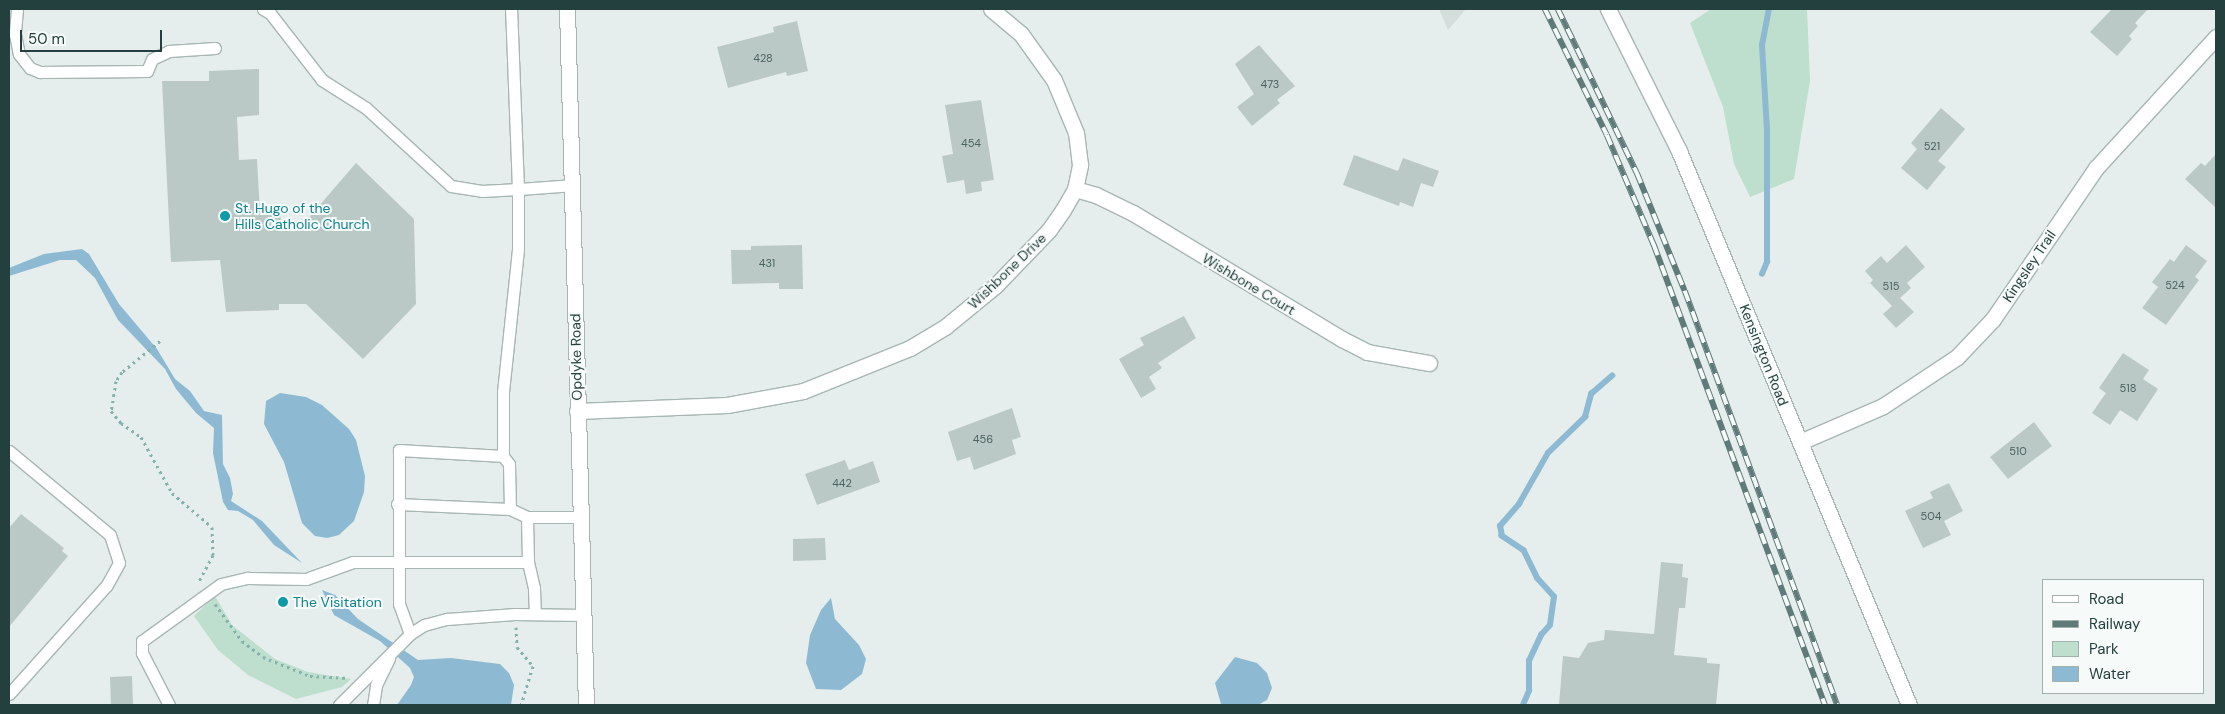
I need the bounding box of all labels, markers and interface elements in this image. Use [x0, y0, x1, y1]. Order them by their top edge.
scale bar [22, 20, 165, 52]
text: 50 m [28, 29, 65, 49]
house number: 428 [753, 51, 773, 65]
house number: 473 [1261, 77, 1279, 91]
house number: 454 [961, 136, 981, 150]
house number: 521 [1924, 139, 1940, 153]
place label: St. Hugo of the Hills Catholic Church [235, 200, 369, 232]
marker: St. Hugo of the Hills Catholic Church [219, 210, 231, 222]
street label: Kingsley Trail [1999, 227, 2059, 305]
street label: Wishbone Drive [965, 230, 1049, 312]
street label: Wishbone Court [1199, 250, 1299, 318]
house number: 431 [759, 256, 775, 270]
house number: 524 [2165, 278, 2185, 292]
house number: 515 [1883, 279, 1899, 293]
street label: Kensington Road [1736, 302, 1792, 408]
street label: Opdyke Road [567, 313, 585, 401]
house number: 518 [2120, 381, 2136, 395]
house number: 456 [973, 432, 993, 446]
house number: 510 [2009, 444, 2027, 458]
house number: 442 [832, 476, 852, 490]
house number: 504 [1921, 509, 1941, 523]
legend [2042, 579, 2205, 694]
text: Road [2089, 589, 2124, 609]
place label: The Visitation [293, 594, 382, 610]
marker: The Visitation [277, 596, 289, 608]
text: Railway [2089, 614, 2140, 634]
text: Park [2089, 639, 2119, 659]
text: Water [2089, 664, 2130, 684]

